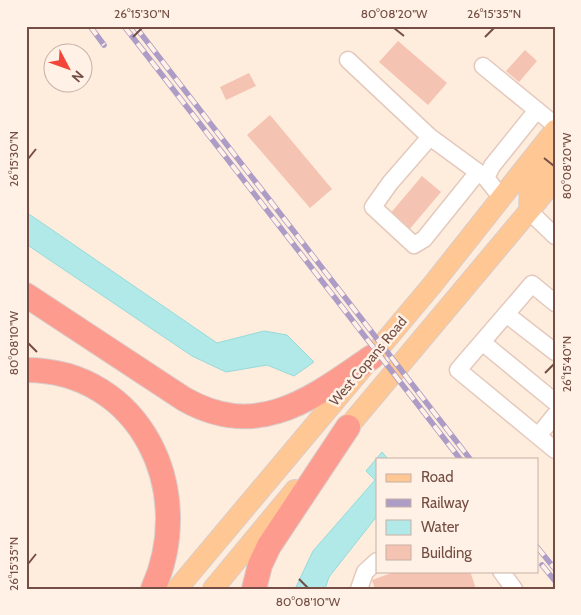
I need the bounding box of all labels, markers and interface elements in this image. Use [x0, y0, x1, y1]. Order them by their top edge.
text: 26°15'30"N [114, 6, 170, 21]
text: 80°08'20"W [361, 6, 428, 21]
text: 26°15'35"N [467, 6, 521, 21]
north arrow [42, 42, 92, 92]
text: N [68, 67, 88, 86]
text: 26°15'30"N [6, 131, 21, 187]
text: 80°08'20"W [559, 132, 574, 199]
text: 80°08'10"W [6, 310, 21, 375]
street label: West Copans Road [325, 313, 411, 409]
text: 26°15'40"N [559, 336, 574, 392]
legend [376, 458, 538, 572]
text: Road [421, 468, 454, 486]
text: Railway [421, 494, 470, 512]
text: Water [421, 518, 459, 536]
text: 26°15'35"N [6, 537, 21, 591]
text: Building [421, 544, 472, 562]
text: 80°08'10"W [276, 594, 341, 609]

